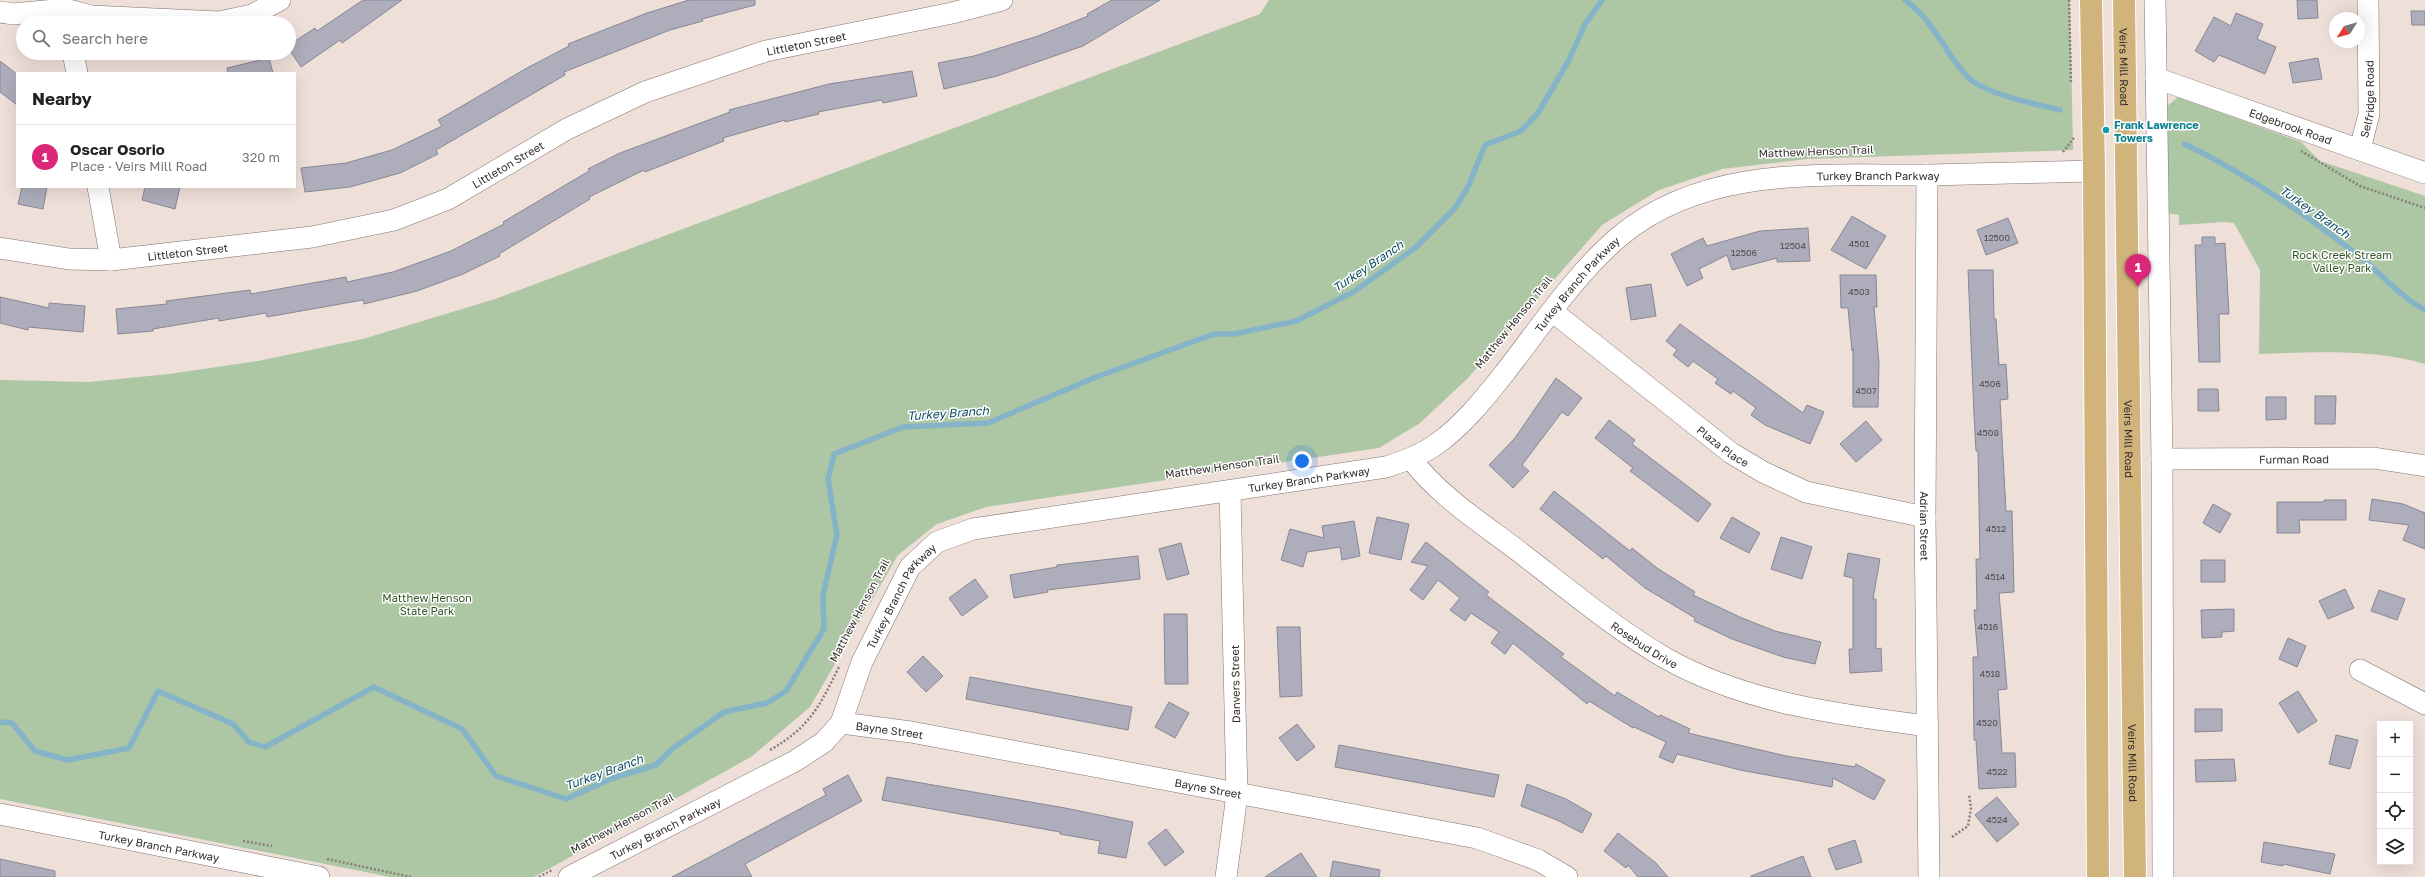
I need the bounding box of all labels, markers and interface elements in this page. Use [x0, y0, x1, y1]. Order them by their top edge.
north arrow [2329, 12, 2365, 48]
search box [16, 16, 296, 60]
icon: search [30, 27, 52, 49]
street label: Littleton Street [765, 28, 847, 57]
street label: Veirs Mill Road [2118, 28, 2132, 106]
text: Search here [62, 29, 148, 47]
street label: Selfridge Road [2357, 60, 2376, 139]
text: Nearby [32, 88, 92, 109]
street label: Edgebrook Road [2248, 105, 2334, 146]
place label: Frank Lawrence Towers [2114, 118, 2199, 144]
marker: Frank Lawrence Towers [2101, 125, 2111, 135]
street label: Littleton Street [469, 138, 546, 190]
text: Oscar Osorio [70, 140, 165, 158]
street label: Matthew Henson Trail [1758, 142, 1874, 160]
text: 1 [42, 149, 48, 165]
text: 320 m [242, 149, 280, 165]
text: Place · Veirs Mill Road [70, 158, 207, 174]
street label: Turkey Branch Parkway [1817, 168, 1940, 182]
water label: Turkey Branch [2277, 182, 2353, 242]
house number: 12500 [1984, 232, 2010, 243]
street label: Turkey Branch Parkway [1532, 233, 1622, 334]
water label: Turkey Branch [1330, 237, 1407, 295]
house number: 4501 [1849, 238, 1870, 249]
street label: Littleton Street [147, 240, 229, 262]
house number: 12504 [1780, 240, 1806, 251]
house number: 12506 [1731, 247, 1757, 258]
park label: Rock Creek Stream Valley Park [2292, 248, 2392, 274]
pin: 1 [2125, 254, 2151, 287]
street label: Matthew Henson Trail [1472, 273, 1555, 371]
house number: 4503 [1848, 286, 1870, 297]
house number: 4506 [1979, 378, 2001, 389]
house number: 4507 [1855, 385, 1877, 396]
street label: Veirs Mill Road [2123, 400, 2136, 478]
water label: Turkey Branch [907, 403, 990, 423]
street label: Plaza Place [1695, 422, 1751, 469]
house number: 4508 [1977, 427, 1999, 438]
street label: Matthew Henson Trail [1164, 451, 1280, 480]
your location [1292, 451, 1312, 471]
street label: Furman Road [2259, 452, 2329, 465]
street label: Turkey Branch Parkway [1247, 463, 1371, 494]
street label: Adrian Street [1918, 491, 1932, 561]
house number: 4512 [1986, 523, 2006, 534]
street label: Turkey Branch Parkway [863, 540, 938, 651]
street label: Matthew Henson Trail [826, 556, 892, 664]
house number: 4514 [1985, 571, 2006, 582]
park label: Matthew Henson State Park [382, 591, 472, 617]
street label: Rosebud Drive [1609, 618, 1680, 670]
house number: 4516 [1978, 621, 1998, 632]
street label: Danvers Street [1228, 645, 1242, 723]
house number: 4518 [1980, 668, 2000, 679]
house number: 4520 [1976, 717, 1998, 728]
street label: Bayne Street [855, 718, 924, 741]
map controls [2377, 721, 2413, 865]
button: + [2377, 721, 2413, 757]
street label: Veirs Mill Road [2127, 724, 2141, 802]
water label: Turkey Branch [563, 751, 646, 793]
button: − [2377, 757, 2413, 793]
house number: 4522 [1986, 766, 2008, 777]
street label: Bayne Street [1174, 775, 1243, 800]
street label: Matthew Henson Trail [568, 790, 676, 856]
button: locate [2377, 793, 2413, 829]
street label: Turkey Branch Parkway [607, 794, 723, 861]
house number: 4524 [1986, 814, 2008, 825]
street label: Turkey Branch Parkway [97, 827, 220, 864]
button: layers [2377, 829, 2413, 865]

